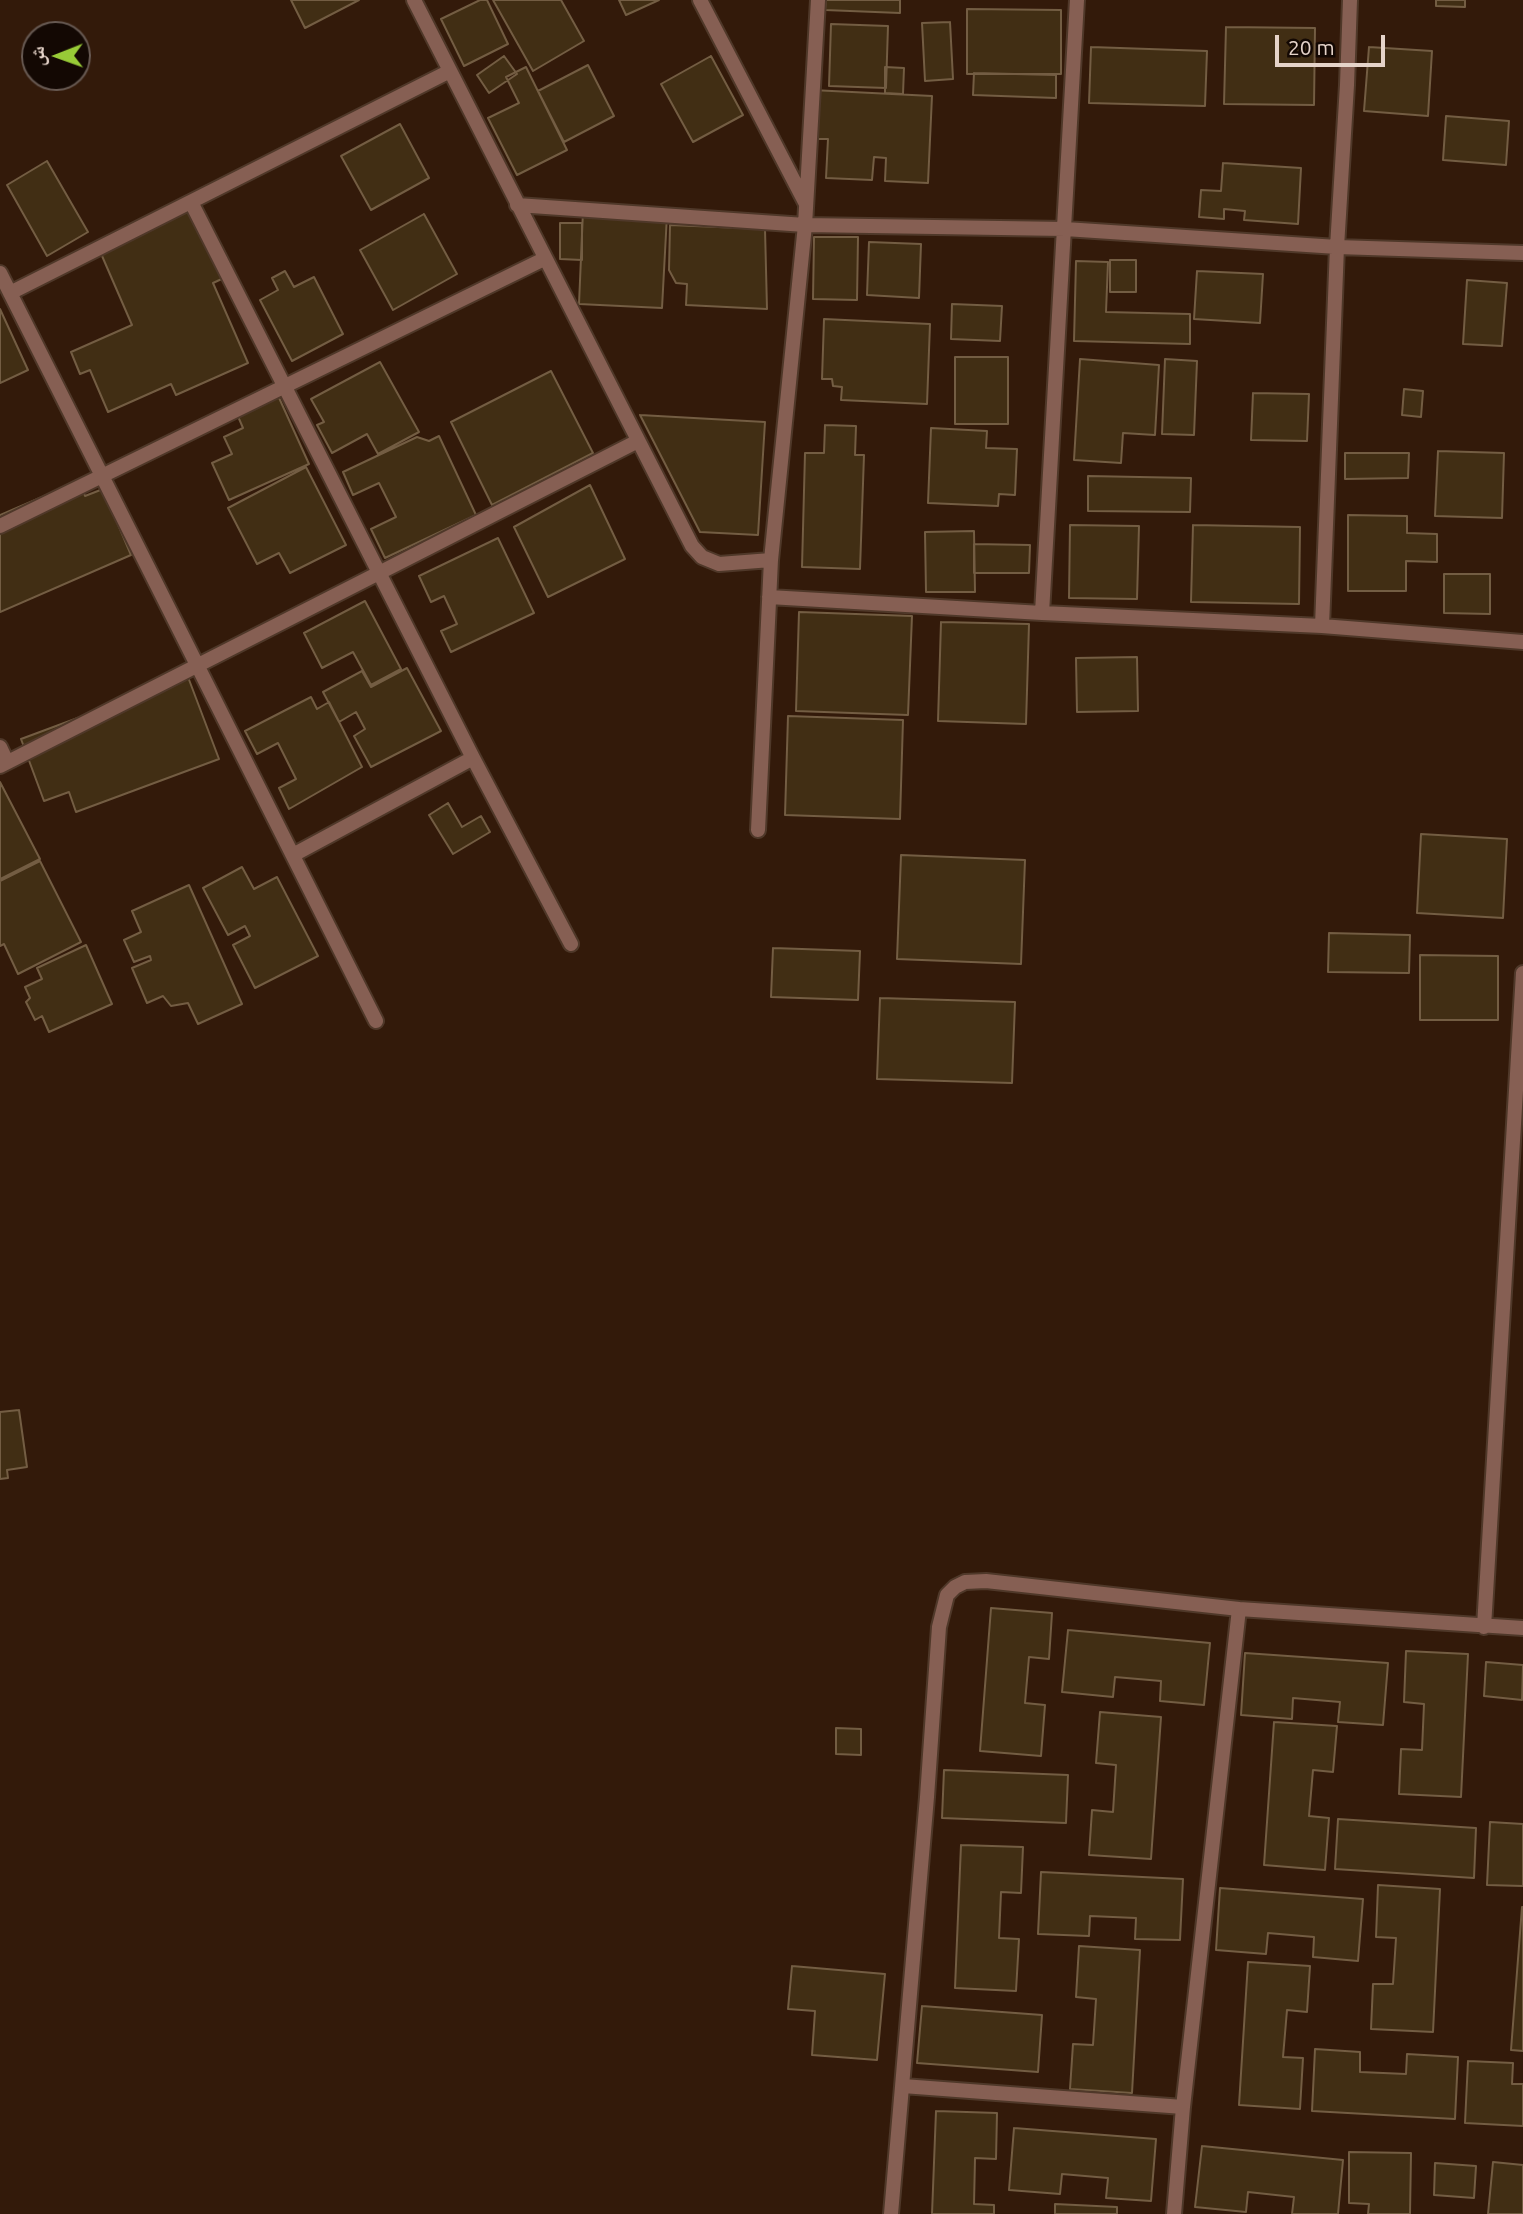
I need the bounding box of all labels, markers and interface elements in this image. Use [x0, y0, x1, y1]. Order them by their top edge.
north arrow [21, 21, 91, 91]
scale bar [1278, 21, 1388, 65]
text: 20 m [1288, 35, 1335, 59]
text: ش [26, 46, 48, 67]

